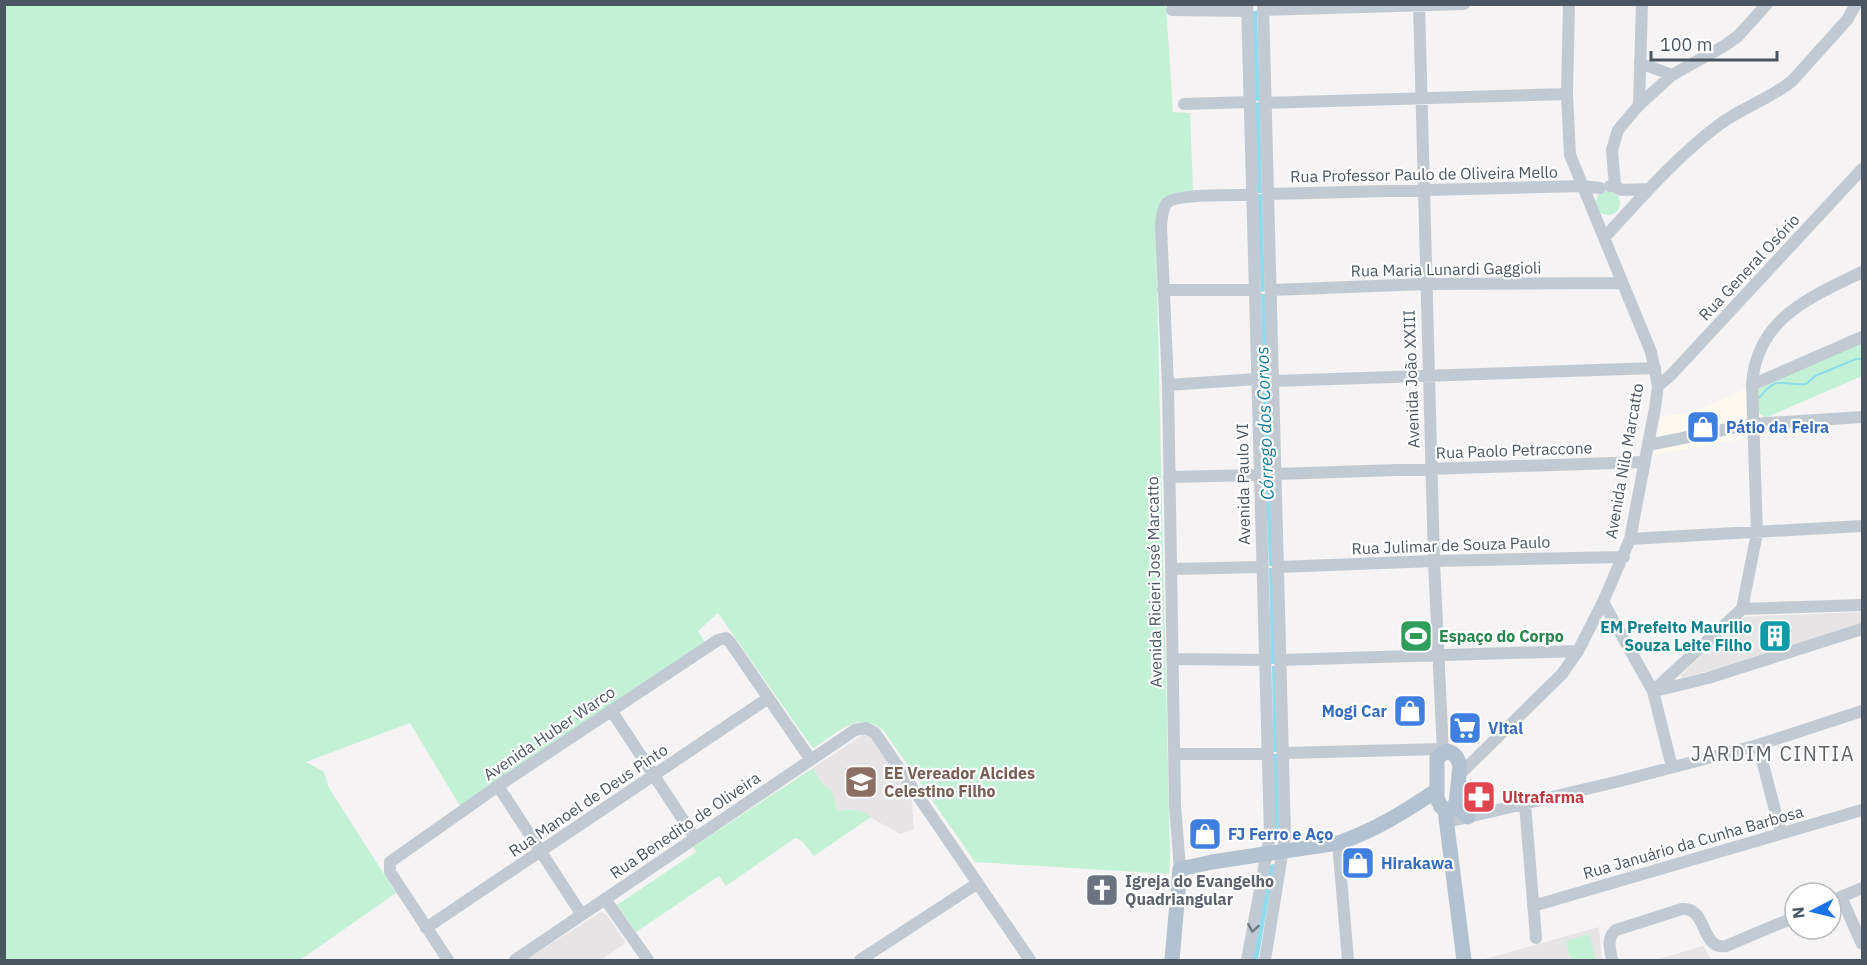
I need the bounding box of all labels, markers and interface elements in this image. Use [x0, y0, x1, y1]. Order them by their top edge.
scale bar [1651, 24, 1777, 62]
text: 100 m [1660, 33, 1712, 56]
street label: Rua Professor Paulo de Oliveira Mello [1290, 162, 1558, 186]
street label: Rua General Osório [1694, 209, 1804, 325]
street label: Rua Maria Lunardi Gaggioli [1350, 257, 1542, 281]
street label: Avenida João XXIII [1399, 310, 1423, 448]
water label: Córrego dos Corvos [1250, 346, 1279, 500]
street label: Avenida Nilo Marcatto [1600, 382, 1648, 540]
shop icon: Pátio da Feira [1685, 409, 1721, 445]
place label: Pátio da Feira [1726, 417, 1829, 437]
street label: Avenida Paulo VI [1232, 423, 1254, 545]
street label: Rua Paolo Petraccone [1435, 437, 1593, 463]
street label: Avenida Ricieri José Marcatto [1142, 476, 1166, 688]
street label: Rua Julimar de Souza Paulo [1351, 532, 1551, 558]
place label: EM Prefeito Maurilio Souza Leite Filho [1600, 617, 1752, 655]
sports icon: Espaço do Corpo [1398, 618, 1434, 654]
building icon: EM Prefeito Maurilio Souza Leite Filho [1757, 618, 1793, 654]
place label: Espaço do Corpo [1439, 626, 1564, 646]
street label: Avenida Huber Warco [479, 681, 619, 785]
shop icon: Mogi Car [1392, 693, 1428, 729]
place label: Mogi Car [1322, 701, 1388, 721]
supermarket icon: Vital [1447, 710, 1483, 746]
place label: Vital [1488, 718, 1523, 738]
street label: Rua Manoel de Deus Pinto [505, 739, 671, 861]
district label: JARDIM CINTIA [1691, 740, 1855, 767]
place label: EE Vereador Alcides Celestino Filho [884, 763, 1035, 801]
school or university icon: EE Vereador Alcides Celestino Filho [843, 764, 879, 800]
street label: Rua Benedito de Oliveira [606, 767, 764, 883]
pharmacy icon: Ultrafarma [1461, 779, 1497, 815]
place label: Ultrafarma [1502, 787, 1584, 807]
street label: Rua Januário da Cunha Barbosa [1581, 801, 1806, 883]
shop icon: FJ Ferro e Aço [1187, 816, 1223, 852]
place label: FJ Ferro e Aço [1228, 824, 1333, 844]
shop icon: Hirakawa [1340, 845, 1376, 881]
place label: Hirakawa [1381, 853, 1453, 873]
place label: Igreja do Evangelho Quadriangular [1125, 871, 1274, 909]
church icon: Igreja do Evangelho Quadriangular [1084, 872, 1120, 908]
north arrow [1783, 881, 1843, 941]
text: N [1787, 906, 1809, 920]
one-way arrow [1247, 923, 1259, 932]

